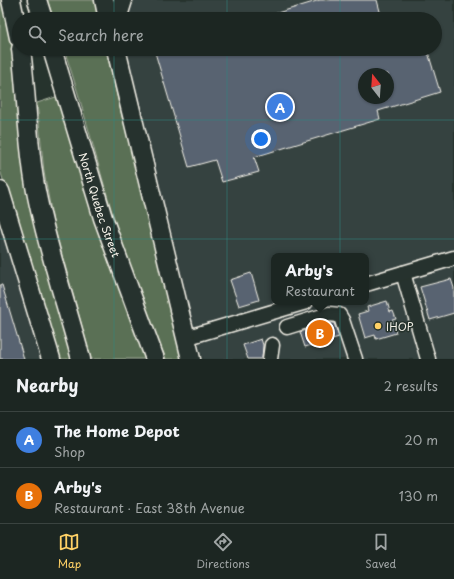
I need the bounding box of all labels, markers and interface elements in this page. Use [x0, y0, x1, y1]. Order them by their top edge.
search box [12, 12, 442, 56]
icon: search [26, 23, 48, 45]
text: Search here [58, 23, 144, 46]
north arrow [358, 68, 394, 104]
pin: A [267, 92, 293, 122]
your location [251, 129, 271, 149]
street label: North Quebec Street [75, 150, 125, 260]
popup [271, 253, 369, 305]
text: Arby's [285, 258, 333, 281]
text: Restaurant [285, 281, 355, 300]
pin: B [307, 318, 333, 348]
place label: IHOP [386, 318, 414, 335]
marker: IHOP [373, 321, 383, 331]
text: Nearby [16, 372, 78, 398]
text: 2 results [384, 376, 438, 395]
text: The Home Depot [54, 419, 180, 442]
text: A [24, 430, 34, 449]
text: 20 m [404, 430, 438, 449]
text: Shop [54, 442, 85, 461]
text: Arby's [54, 475, 102, 498]
text: B [25, 486, 33, 505]
text: 130 m [399, 486, 438, 505]
text: Restaurant · East 38th Avenue [54, 498, 245, 517]
tab: Map [58, 531, 81, 572]
tab: Directions [196, 531, 250, 572]
tab: Saved [365, 531, 396, 572]

